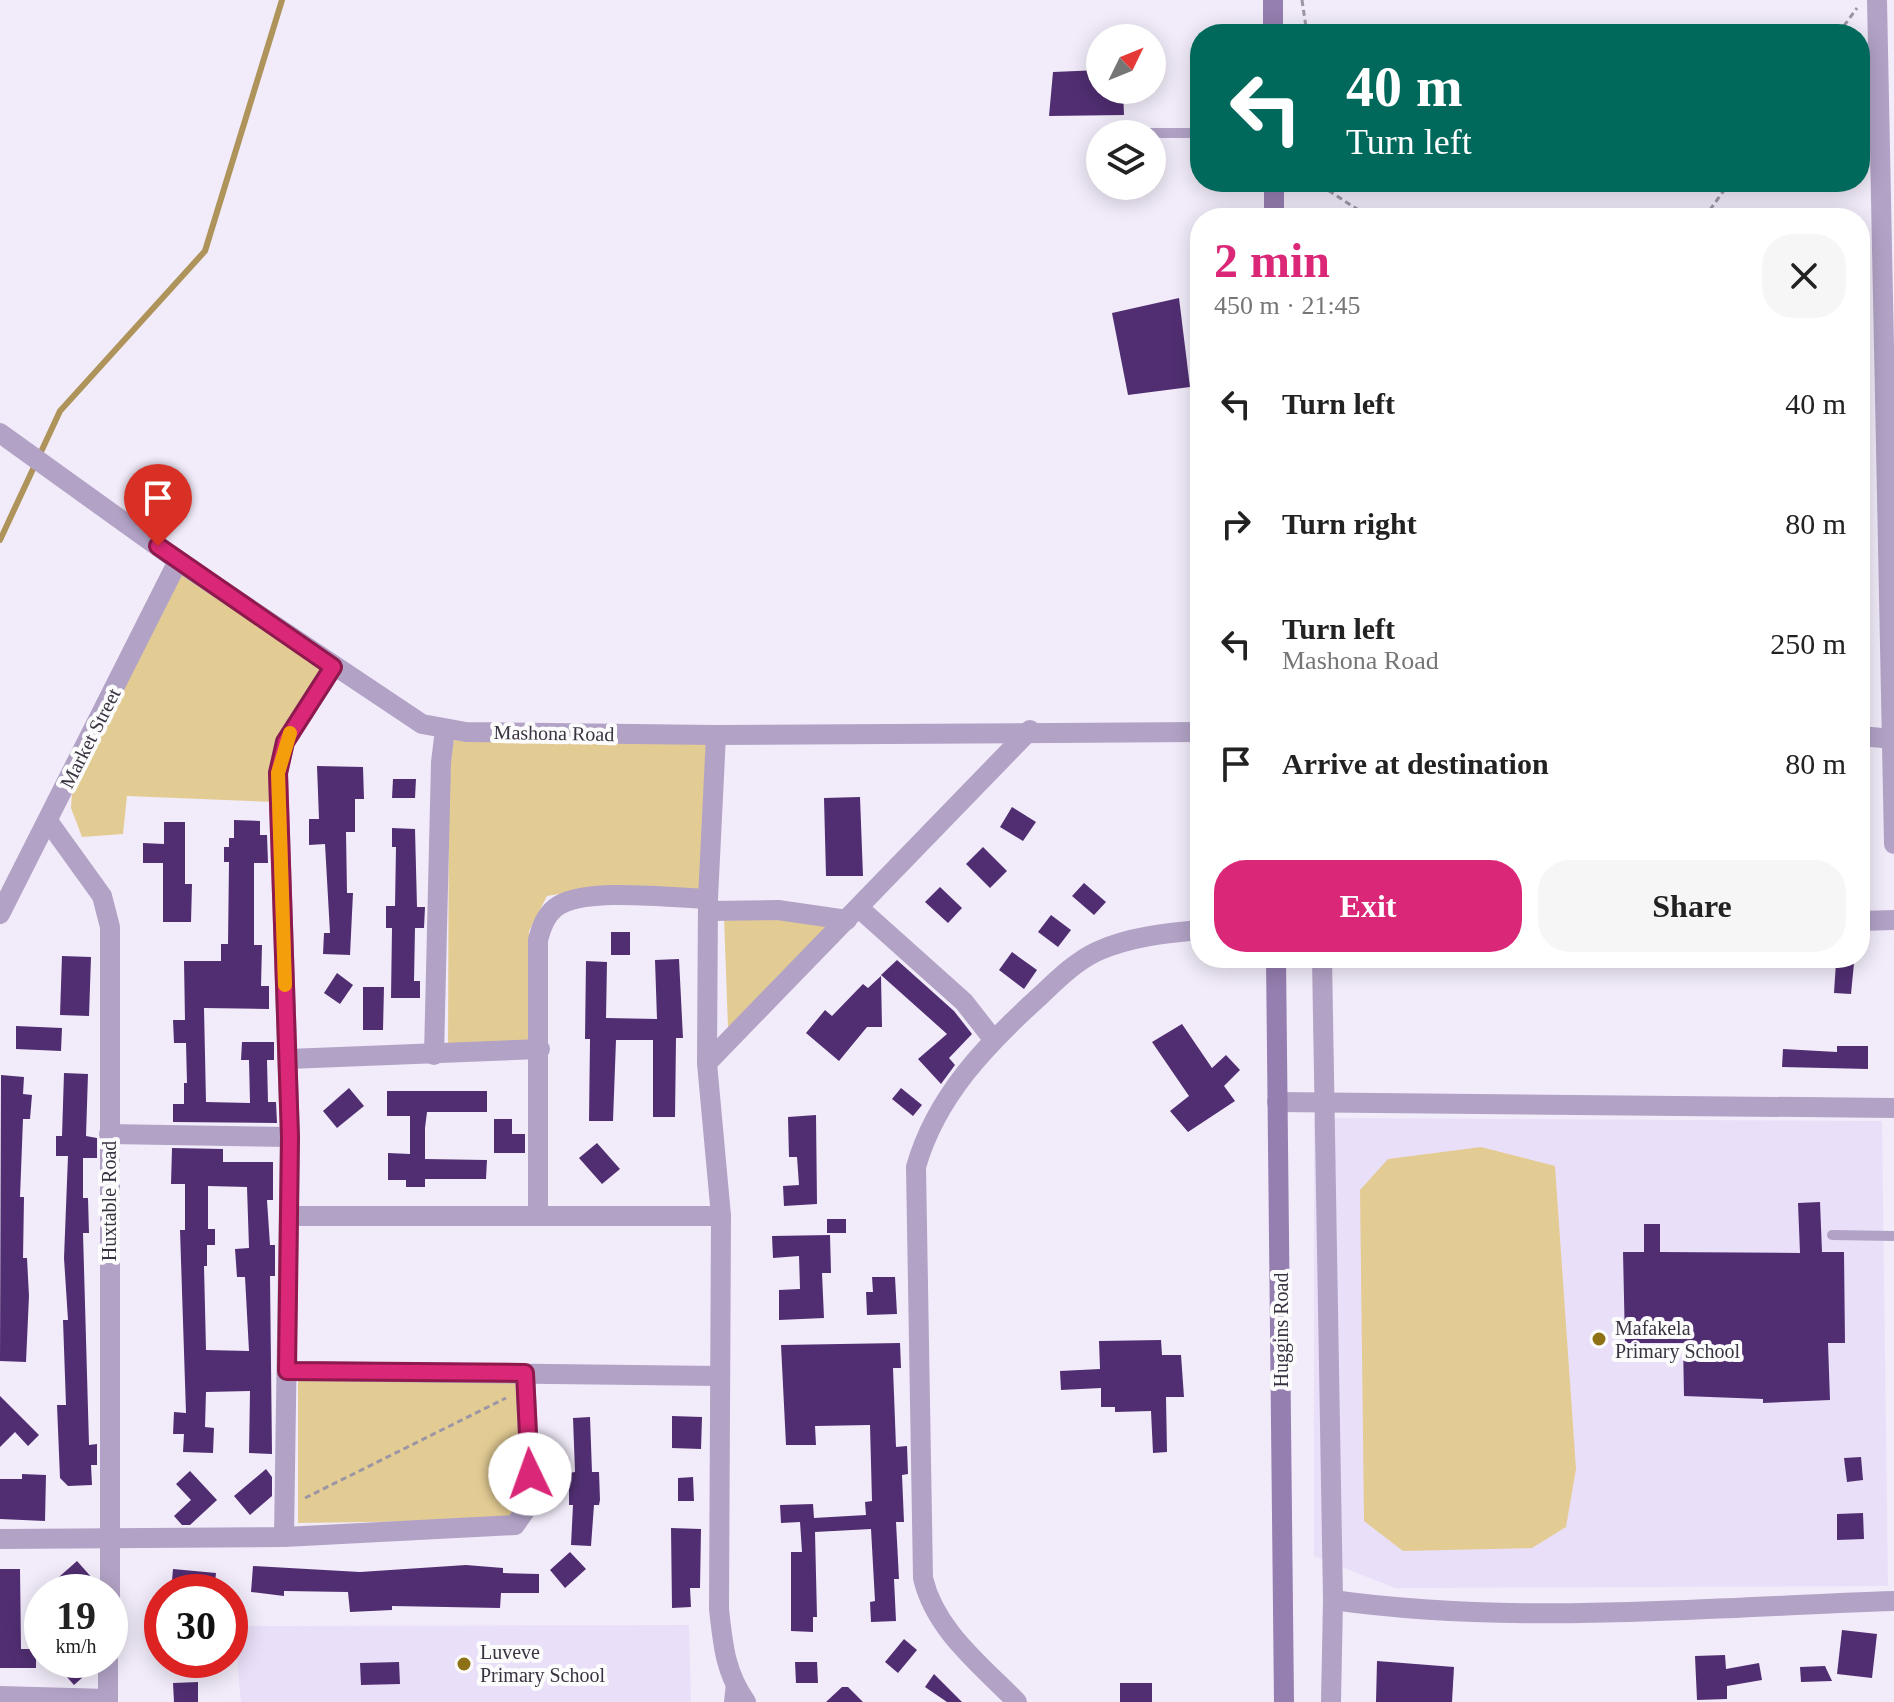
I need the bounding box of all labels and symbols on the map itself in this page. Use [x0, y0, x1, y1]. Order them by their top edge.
north arrow [1086, 24, 1166, 104]
pin [124, 464, 192, 546]
street label: Market Street [55, 684, 125, 792]
street label: Mashona Road [494, 721, 614, 745]
street label: Huxtable Road [98, 1141, 120, 1261]
street label: Huggins Road [1270, 1273, 1293, 1388]
place label: Mafakela Primary School [1615, 1317, 1740, 1363]
marker: Mafakela Primary School [1590, 1330, 1608, 1348]
position arrow [488, 1432, 572, 1516]
speed limit sign: 30 [144, 1574, 248, 1678]
place label: Luveve Primary School [480, 1641, 605, 1687]
marker: Luveve Primary School [455, 1655, 473, 1673]

